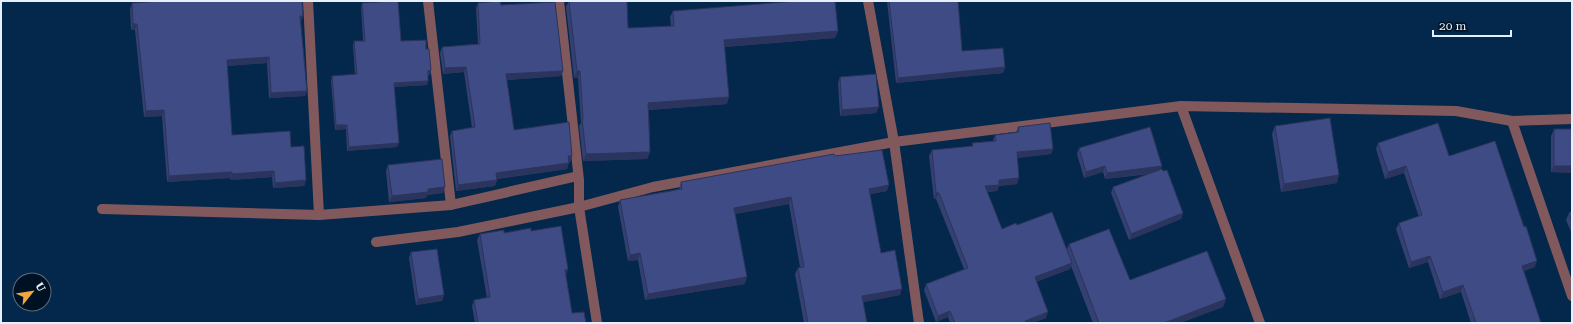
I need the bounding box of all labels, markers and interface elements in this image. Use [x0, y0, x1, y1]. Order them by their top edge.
scale bar [1433, 12, 1511, 38]
text: 20 m [1439, 19, 1466, 33]
north arrow [12, 272, 52, 312]
text: U [32, 280, 48, 295]

